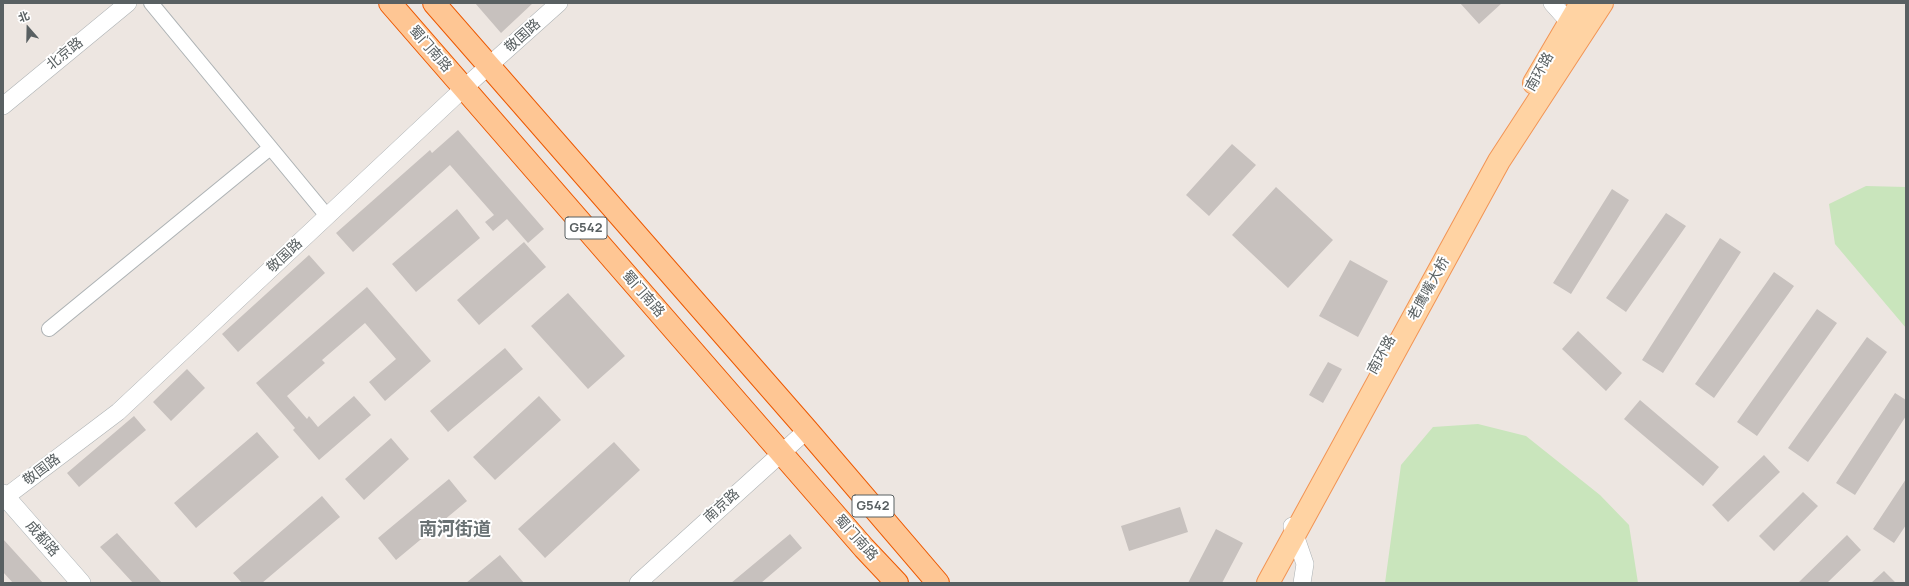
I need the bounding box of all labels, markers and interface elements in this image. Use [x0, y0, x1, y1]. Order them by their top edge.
text: 北 [16, 7, 31, 25]
north arrow [8, 8, 48, 48]
street label: 敬国路 [502, 16, 544, 56]
street label: 蜀门南路 [405, 22, 455, 76]
street label: 北京路 [43, 34, 87, 74]
street label: 南环路 [1522, 50, 1558, 94]
road number: G542 [565, 217, 607, 239]
street label: 敬国路 [264, 236, 306, 276]
street label: 老鹰嘴大桥 [1405, 254, 1453, 324]
street label: 蜀门南路 [618, 267, 668, 321]
street label: 南环路 [1364, 333, 1400, 377]
street label: 敬国路 [20, 451, 64, 489]
street label: 南京路 [701, 486, 743, 526]
road number: G542 [852, 495, 894, 517]
street label: 蜀门南路 [831, 512, 881, 564]
street label: 成都路 [22, 518, 62, 560]
district label: 南河街道 [419, 519, 491, 541]

